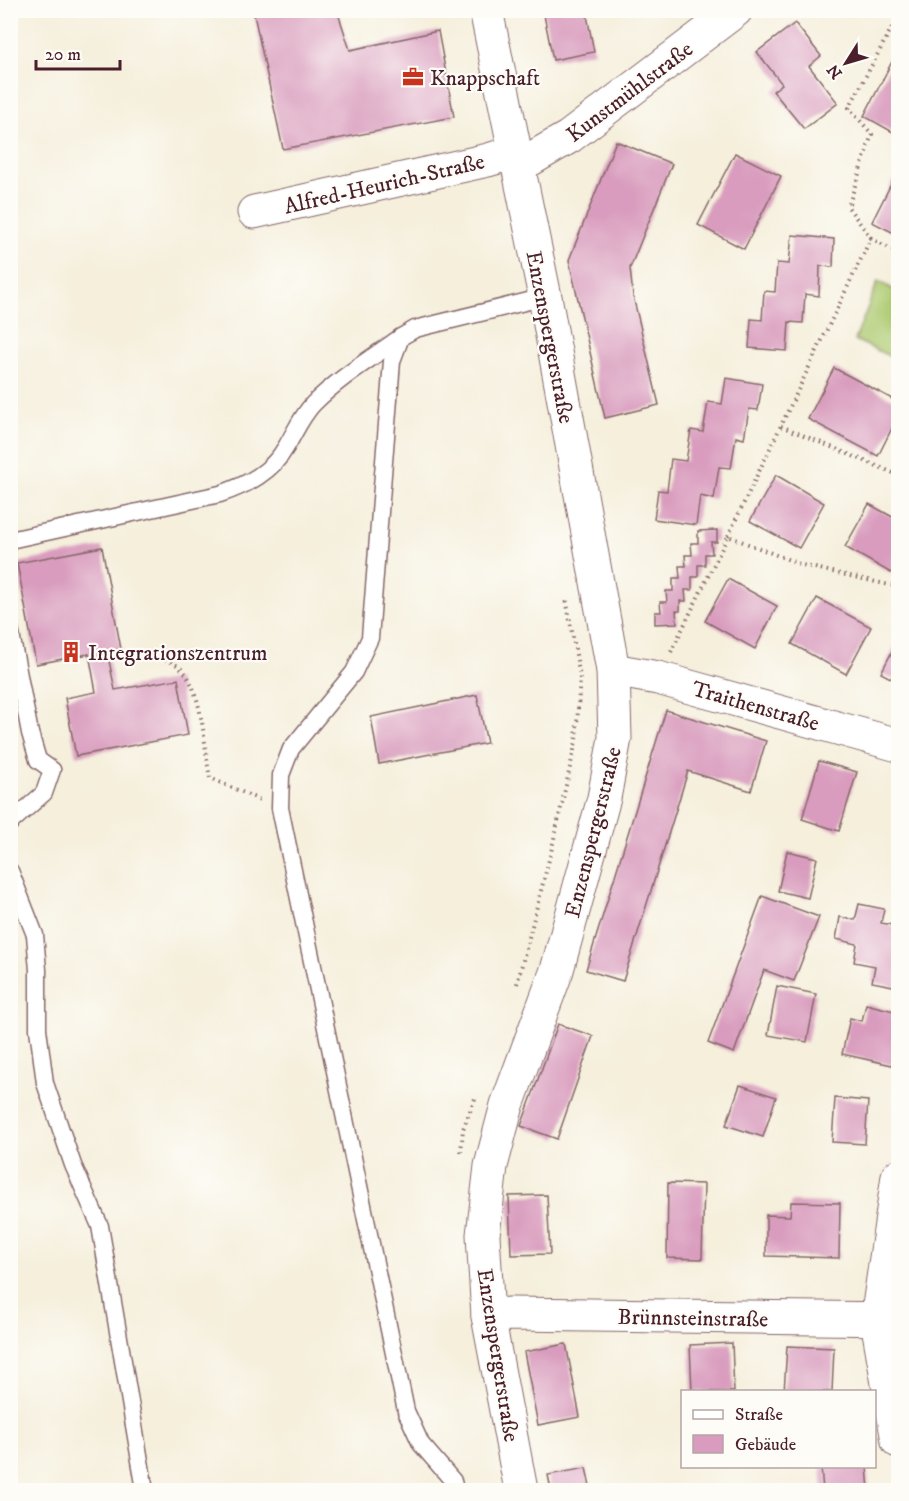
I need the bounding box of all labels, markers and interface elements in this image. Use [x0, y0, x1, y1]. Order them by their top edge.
scale bar [36, 33, 120, 71]
north arrow [816, 33, 876, 93]
street label: Kunstmühlstraße [561, 36, 698, 149]
text: 20 m [45, 44, 81, 66]
text: N [823, 60, 847, 83]
office icon: Knappschaft [401, 65, 425, 89]
place label: Knappschaft [430, 65, 540, 92]
street label: Alfred-Heurich-Straße [281, 148, 487, 221]
street label: Enzenspergerstraße [520, 249, 579, 426]
building icon: Integrationszentrum [59, 640, 83, 664]
place label: Integrationszentrum [88, 640, 268, 667]
street label: Traithenstraße [689, 675, 822, 737]
street label: Enzenspergerstraße [559, 744, 628, 921]
street label: Enzenspergerstraße [470, 1267, 525, 1444]
street label: Brünnsteinstraße [617, 1304, 769, 1333]
legend [681, 1390, 876, 1468]
text: Straße [735, 1404, 783, 1426]
text: Gebäude [735, 1434, 796, 1456]

